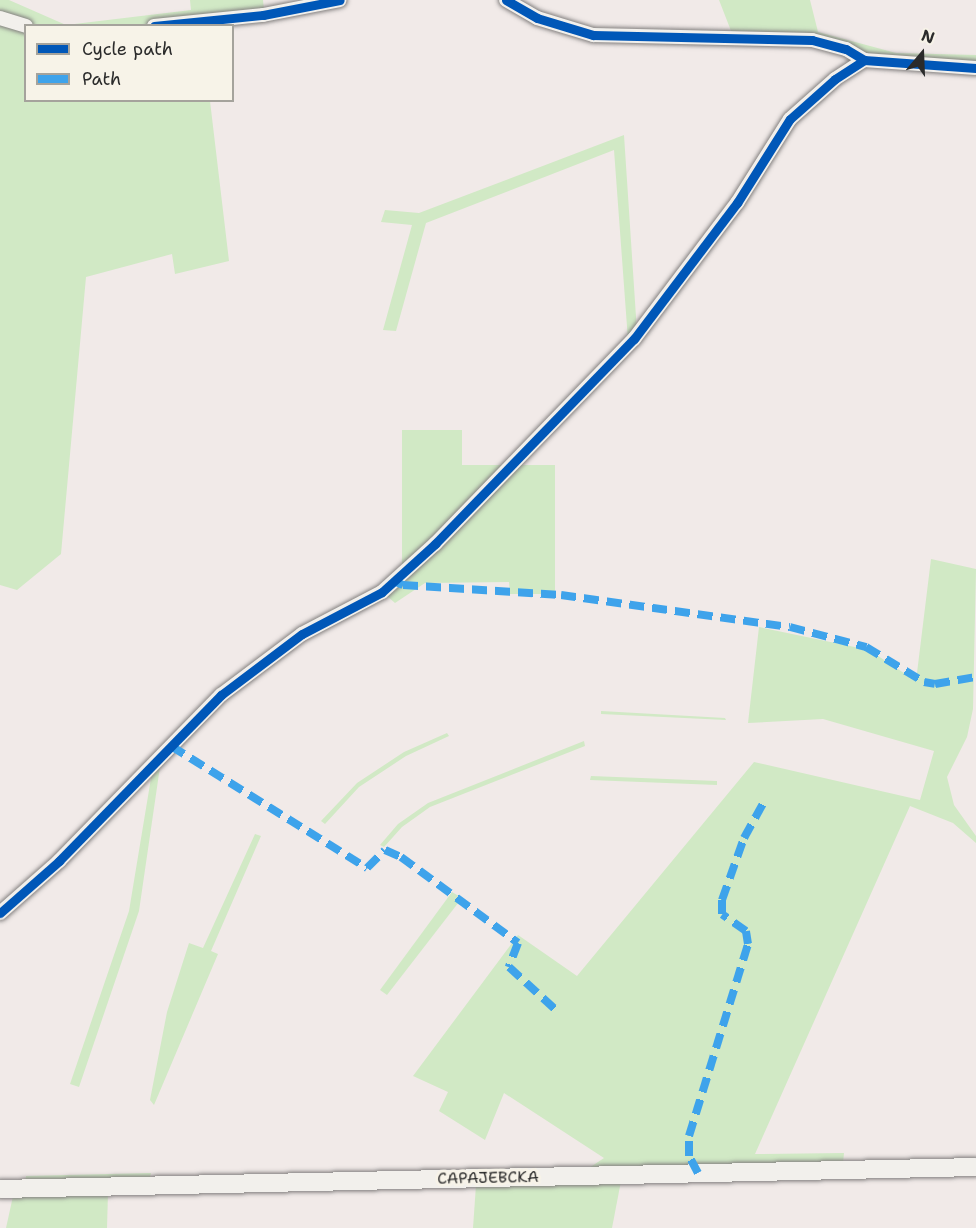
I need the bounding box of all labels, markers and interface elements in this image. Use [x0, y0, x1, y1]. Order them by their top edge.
legend [24, 24, 234, 102]
north arrow [892, 24, 952, 84]
text: N [919, 25, 937, 49]
text: Cycle path [82, 37, 173, 61]
text: Path [82, 67, 121, 91]
street label: САРАЈЕВСКА [437, 1168, 539, 1188]

